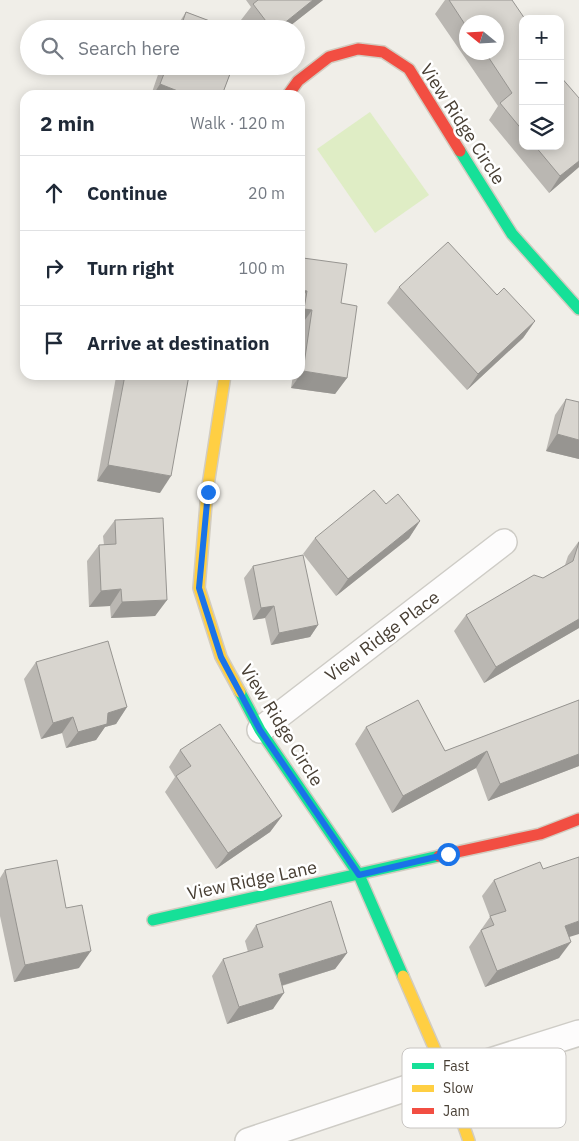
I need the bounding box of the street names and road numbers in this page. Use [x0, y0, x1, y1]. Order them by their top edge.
street label: View Ridge Circle [415, 59, 511, 189]
street label: View Ridge Place [320, 585, 444, 687]
street label: View Ridge Circle [235, 660, 329, 790]
street label: View Ridge Lane [185, 855, 319, 905]

